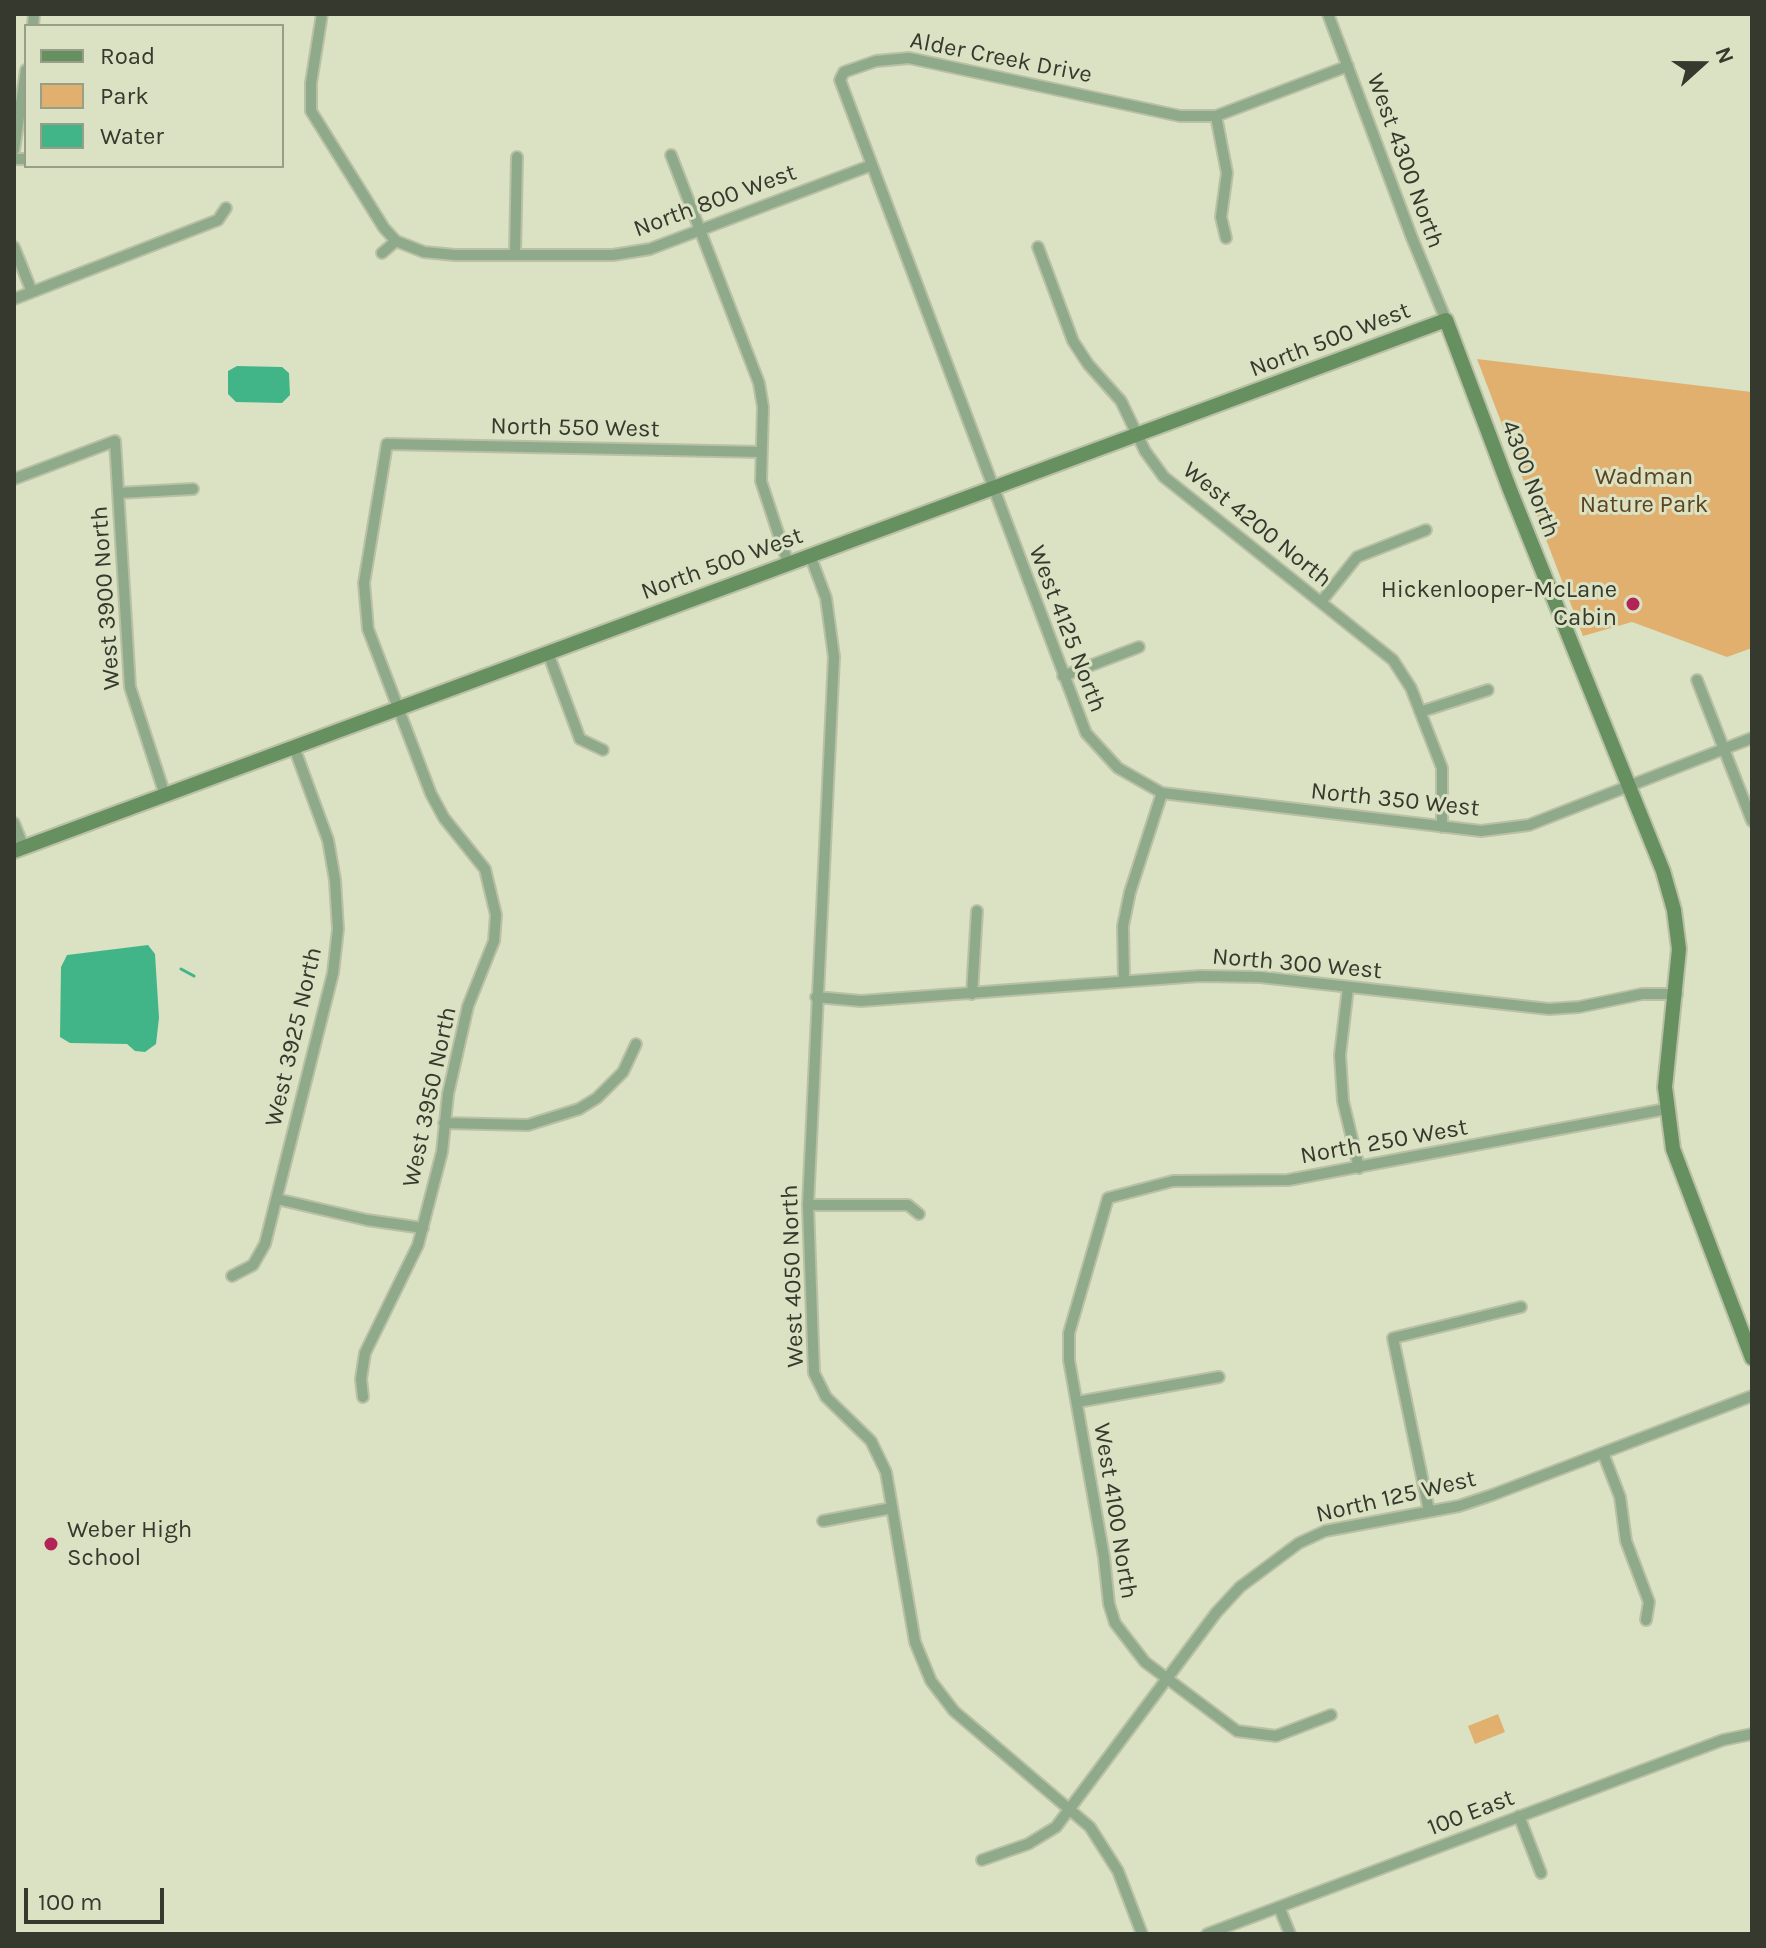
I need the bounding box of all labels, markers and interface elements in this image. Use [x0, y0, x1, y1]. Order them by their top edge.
legend [24, 24, 284, 168]
north arrow [1662, 24, 1742, 104]
street label: Alder Creek Drive [908, 26, 1094, 90]
text: Road [100, 42, 155, 70]
text: N [1709, 43, 1739, 67]
street label: West 4300 North [1360, 70, 1450, 252]
text: Park [100, 82, 149, 110]
text: Water [100, 122, 164, 150]
street label: North 800 West [630, 158, 800, 244]
street label: North 500 West [1246, 296, 1414, 384]
street label: North 550 West [490, 412, 660, 444]
street label: 4300 North [1494, 416, 1566, 542]
street label: West 4200 North [1177, 456, 1337, 594]
park label: Wadman Nature Park [1580, 463, 1708, 519]
street label: West 3900 North [85, 505, 127, 691]
street label: North 500 West [637, 521, 807, 607]
street label: West 4125 North [1022, 541, 1112, 717]
place label: Hickenlooper-McLane Cabin [1381, 576, 1617, 632]
marker: Hickenlooper-McLane Cabin [1624, 595, 1642, 613]
street label: North 350 West [1309, 777, 1481, 823]
street label: North 300 West [1211, 942, 1383, 986]
street label: West 3925 North [259, 944, 329, 1130]
street label: West 3950 North [397, 1004, 463, 1190]
street label: North 250 West [1298, 1113, 1470, 1171]
street label: West 4050 North [775, 1184, 811, 1368]
street label: West 4100 North [1087, 1421, 1143, 1601]
street label: North 125 West [1313, 1465, 1479, 1529]
place label: Weber High School [67, 1516, 192, 1572]
marker: Weber High School [42, 1535, 60, 1553]
street label: 100 East [1424, 1783, 1518, 1843]
scale bar [28, 1872, 168, 1922]
text: 100 m [38, 1888, 103, 1916]

